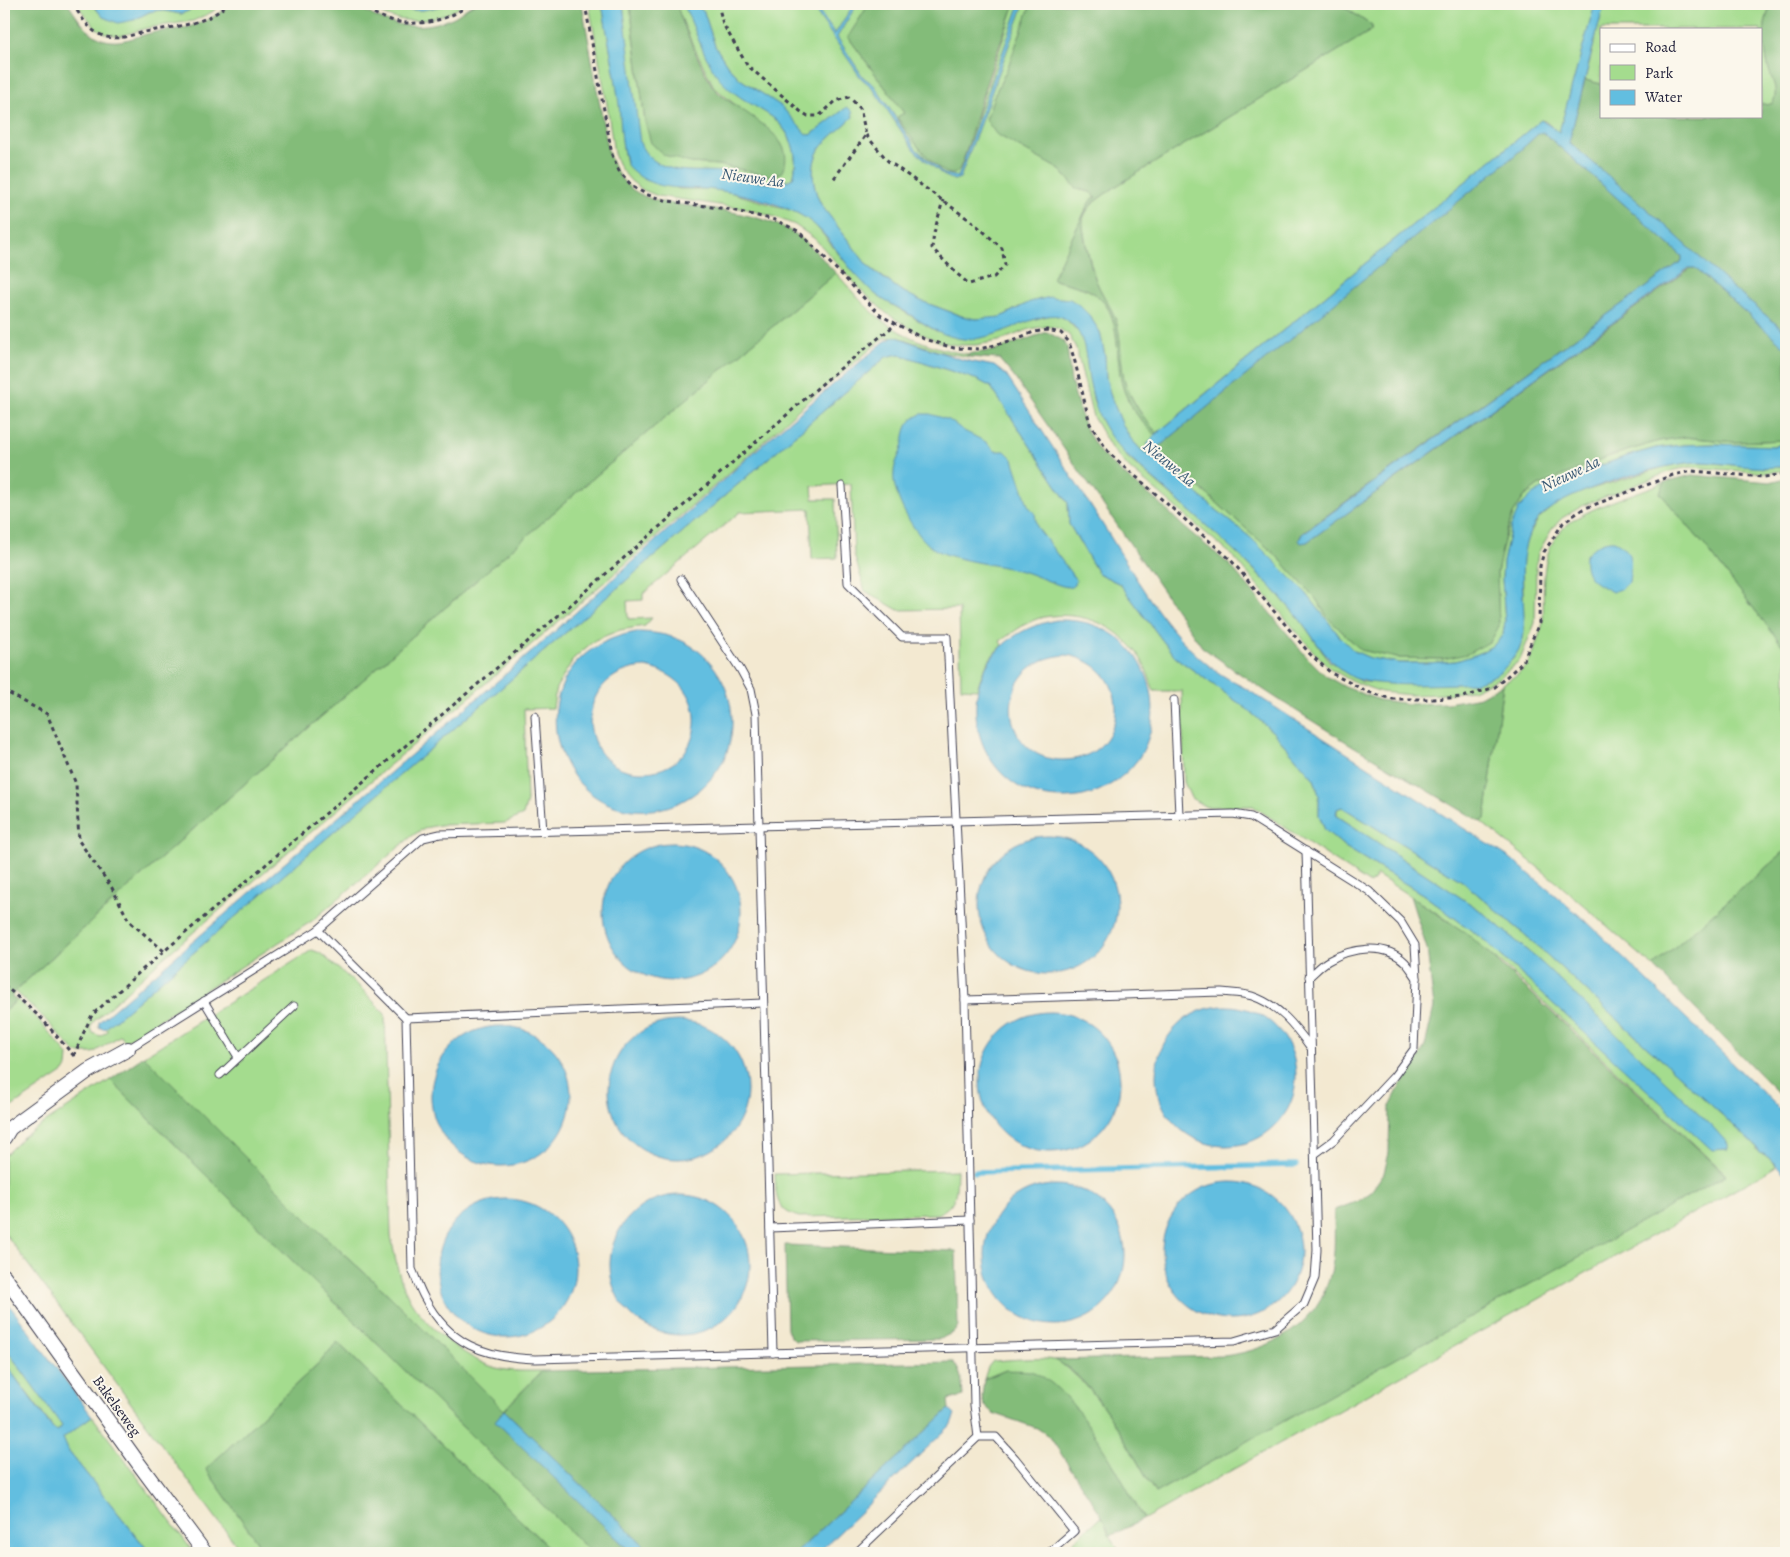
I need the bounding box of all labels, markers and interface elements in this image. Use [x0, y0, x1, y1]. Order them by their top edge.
legend [1600, 28, 1762, 118]
text: Road [1645, 37, 1677, 57]
text: Park [1645, 63, 1674, 83]
text: Water [1644, 87, 1682, 107]
water label: Nieuwe Aa [720, 163, 786, 193]
water label: Nieuwe Aa [1138, 435, 1201, 493]
water label: Nieuwe Aa [1537, 450, 1604, 497]
street label: Bakelseweg [88, 1372, 146, 1441]

